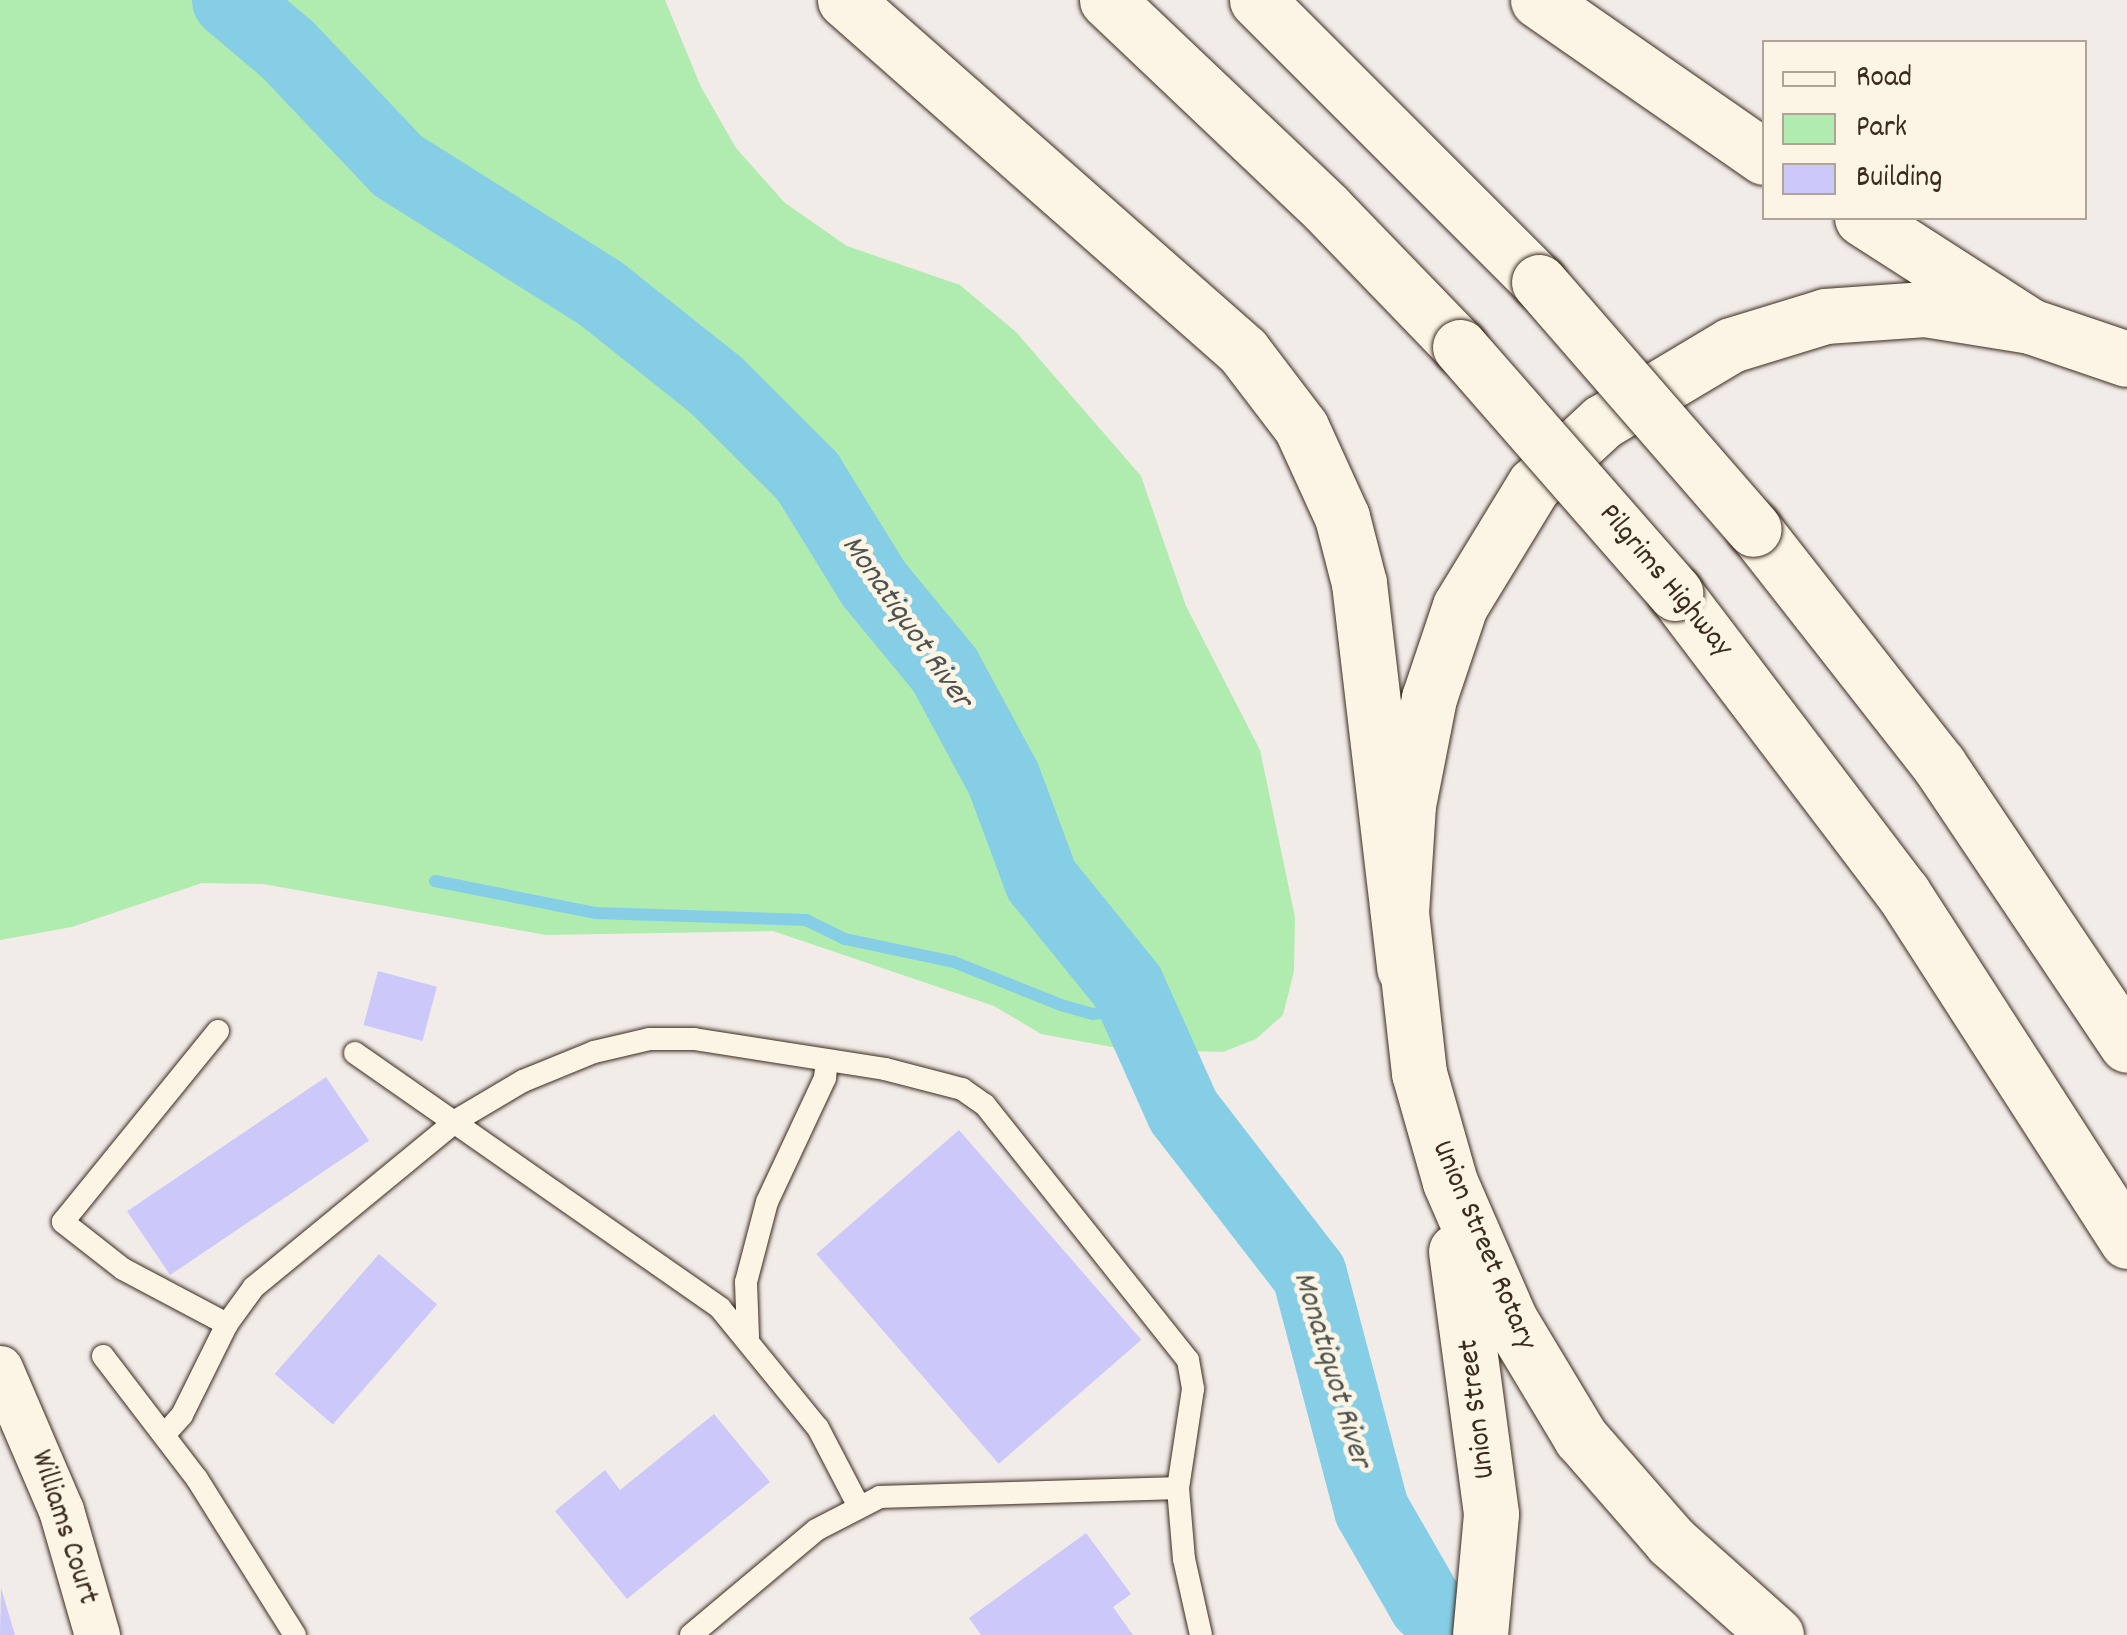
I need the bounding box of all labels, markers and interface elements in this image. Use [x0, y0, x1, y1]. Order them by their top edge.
legend [1762, 40, 2087, 220]
text: Road [1856, 58, 1912, 101]
text: Park [1856, 108, 1907, 151]
text: Building [1856, 158, 1942, 201]
street label: Pilgrims Highway [1589, 498, 1739, 666]
water label: Monatiquot River [831, 529, 979, 717]
street label: Union Street Rotary [1422, 1136, 1542, 1356]
water label: Monatiquot River [1282, 1268, 1378, 1472]
street label: Union Street [1453, 1337, 1505, 1481]
street label: Williams Court [20, 1446, 104, 1610]

